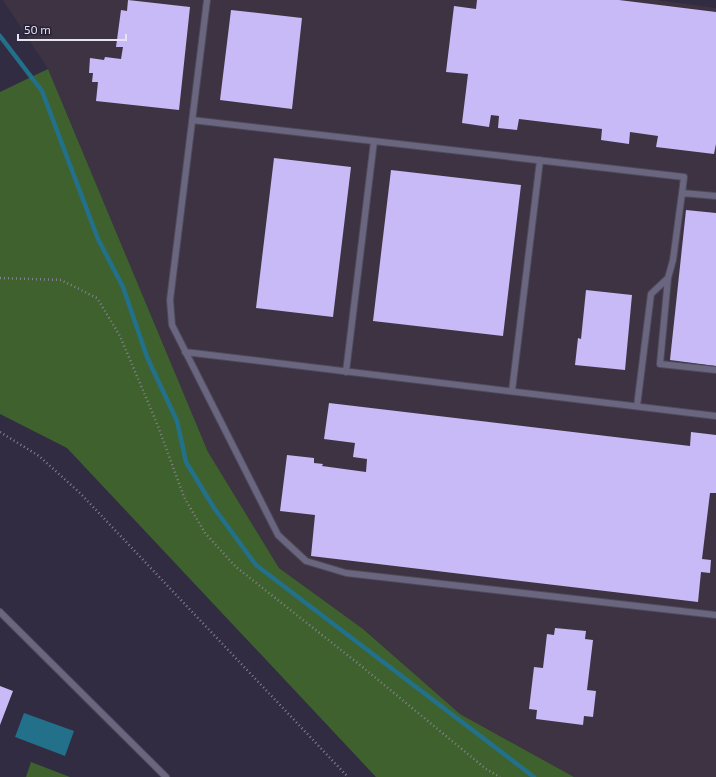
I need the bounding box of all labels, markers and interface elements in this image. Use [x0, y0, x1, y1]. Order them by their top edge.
scale bar [18, 16, 126, 42]
text: 50 m [24, 22, 51, 36]

